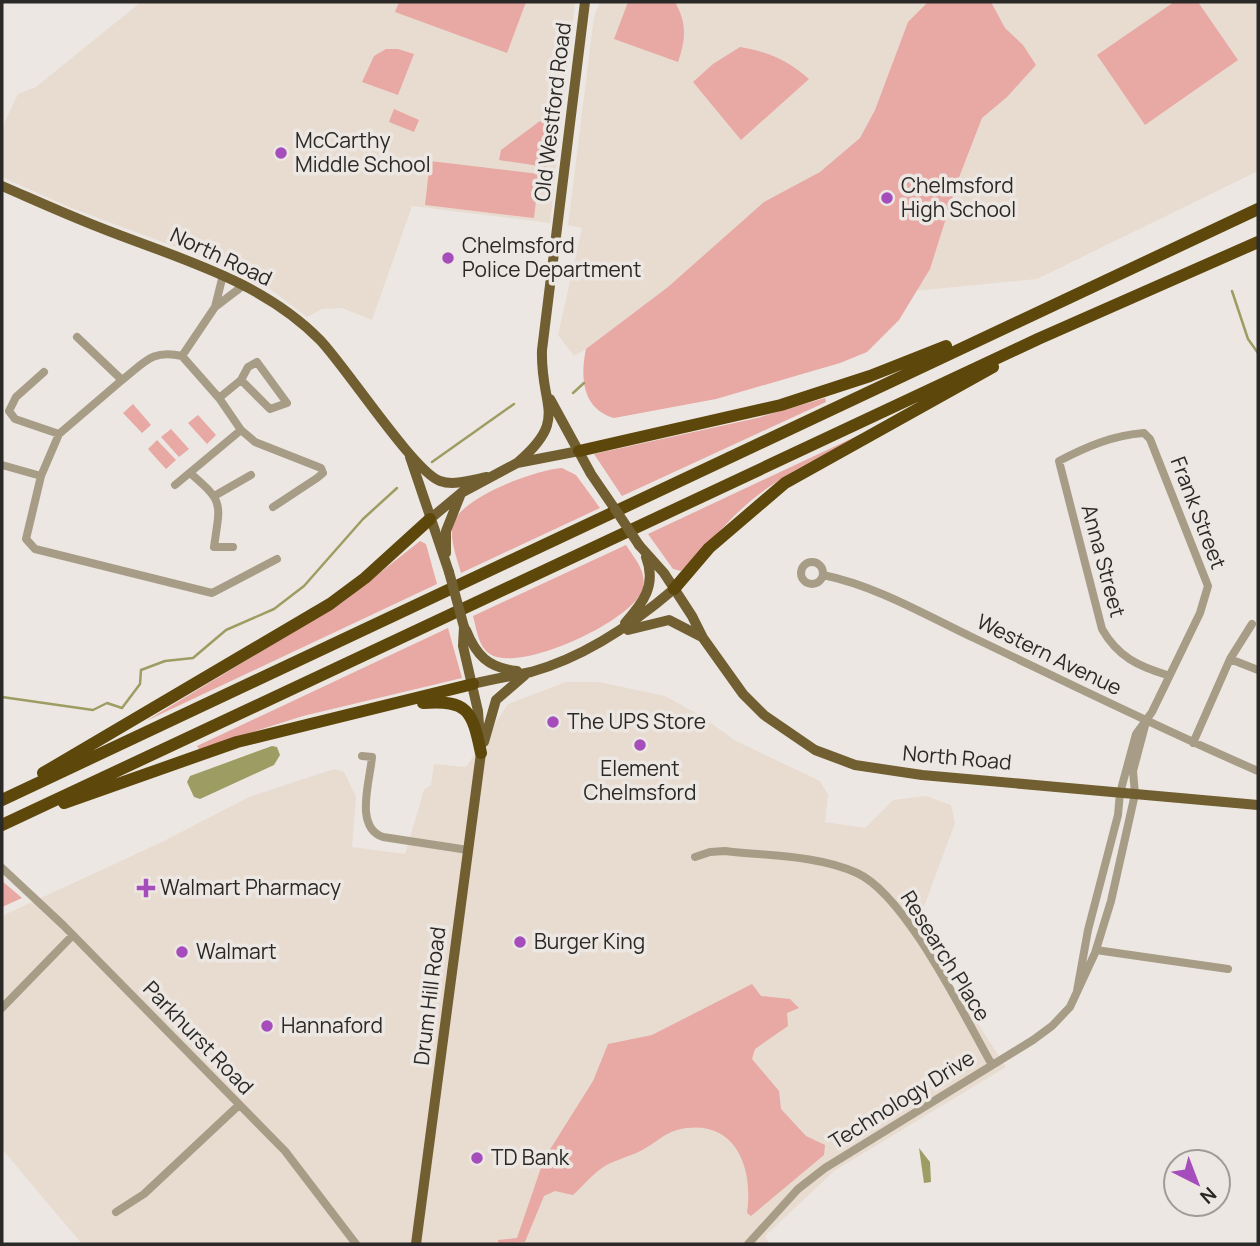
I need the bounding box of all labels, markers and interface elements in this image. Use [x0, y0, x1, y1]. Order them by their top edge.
street label: Old Westford Road [527, 21, 577, 203]
place label: McCarthy Middle School [295, 126, 431, 178]
marker: McCarthy Middle School [273, 145, 289, 161]
place label: Chelmsford High School [901, 171, 1016, 223]
marker: Chelmsford High School [879, 190, 895, 206]
street label: North Road [166, 220, 277, 292]
place label: Chelmsford Police Department [462, 231, 641, 283]
marker: Chelmsford Police Department [440, 250, 456, 266]
street label: Frank Street [1165, 452, 1233, 573]
street label: Anna Street [1075, 501, 1132, 620]
street label: Western Avenue [972, 607, 1127, 701]
place label: The UPS Store [567, 707, 706, 735]
marker: The UPS Store [545, 714, 561, 730]
marker: Element Chelmsford [632, 737, 648, 753]
street label: North Road [901, 738, 1013, 776]
place label: Element Chelmsford [584, 754, 696, 806]
place label: Walmart Pharmacy [160, 873, 341, 901]
marker: Walmart Pharmacy [138, 880, 154, 896]
street label: Research Place [895, 885, 997, 1026]
street label: Drum Hill Road [407, 925, 451, 1067]
place label: Burger King [534, 927, 645, 955]
marker: Burger King [512, 934, 528, 950]
place label: Walmart [196, 937, 277, 965]
marker: Walmart [174, 944, 190, 960]
street label: Parkhurst Road [137, 975, 260, 1100]
place label: Hannaford [281, 1011, 383, 1039]
marker: Hannaford [259, 1018, 275, 1034]
street label: Technology Drive [824, 1043, 979, 1155]
place label: TD Bank [491, 1143, 570, 1171]
north arrow [1162, 1148, 1232, 1218]
marker: TD Bank [469, 1150, 485, 1166]
text: N [1195, 1181, 1222, 1210]

